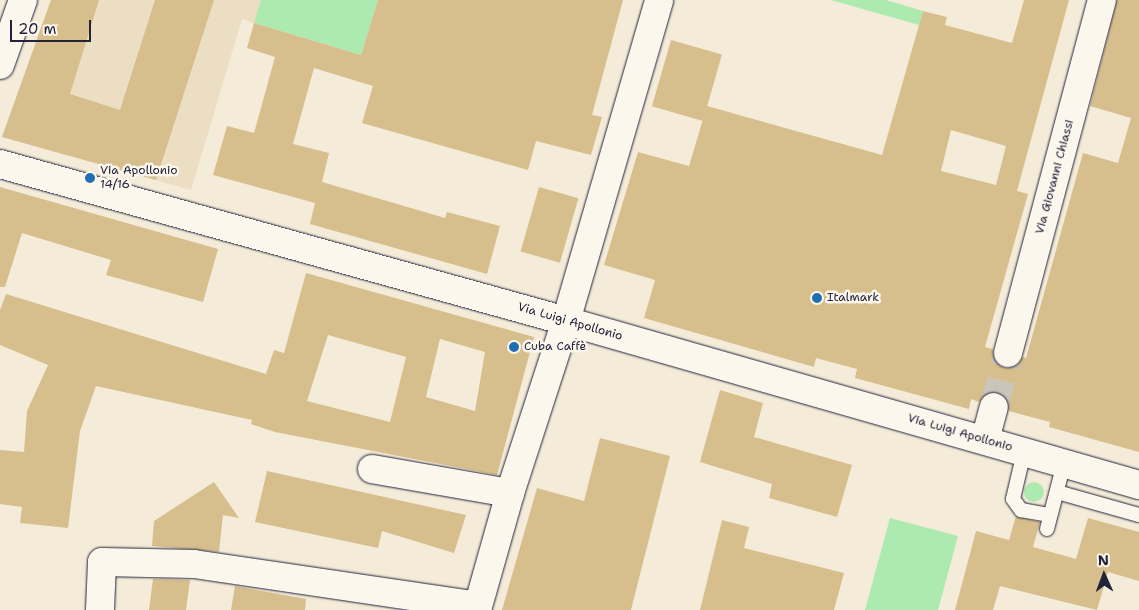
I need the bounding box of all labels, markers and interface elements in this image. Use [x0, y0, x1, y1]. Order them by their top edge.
scale bar [12, 10, 94, 42]
text: 20 m [18, 19, 57, 39]
street label: Via Giovanni Chiassi [1033, 118, 1077, 236]
place label: Via Apollonio 14/16 [100, 164, 178, 192]
marker: Via Apollonio 14/16 [84, 172, 96, 184]
place label: Italmark [827, 291, 879, 305]
marker: Italmark [811, 292, 823, 304]
street label: Via Luigi Apollonio [516, 300, 624, 344]
place label: Cuba Caffè [524, 340, 586, 354]
marker: Cuba Caffè [508, 341, 520, 353]
street label: Via Luigi Apollonio [906, 411, 1014, 455]
north arrow [1079, 550, 1129, 600]
text: N [1098, 551, 1109, 569]

